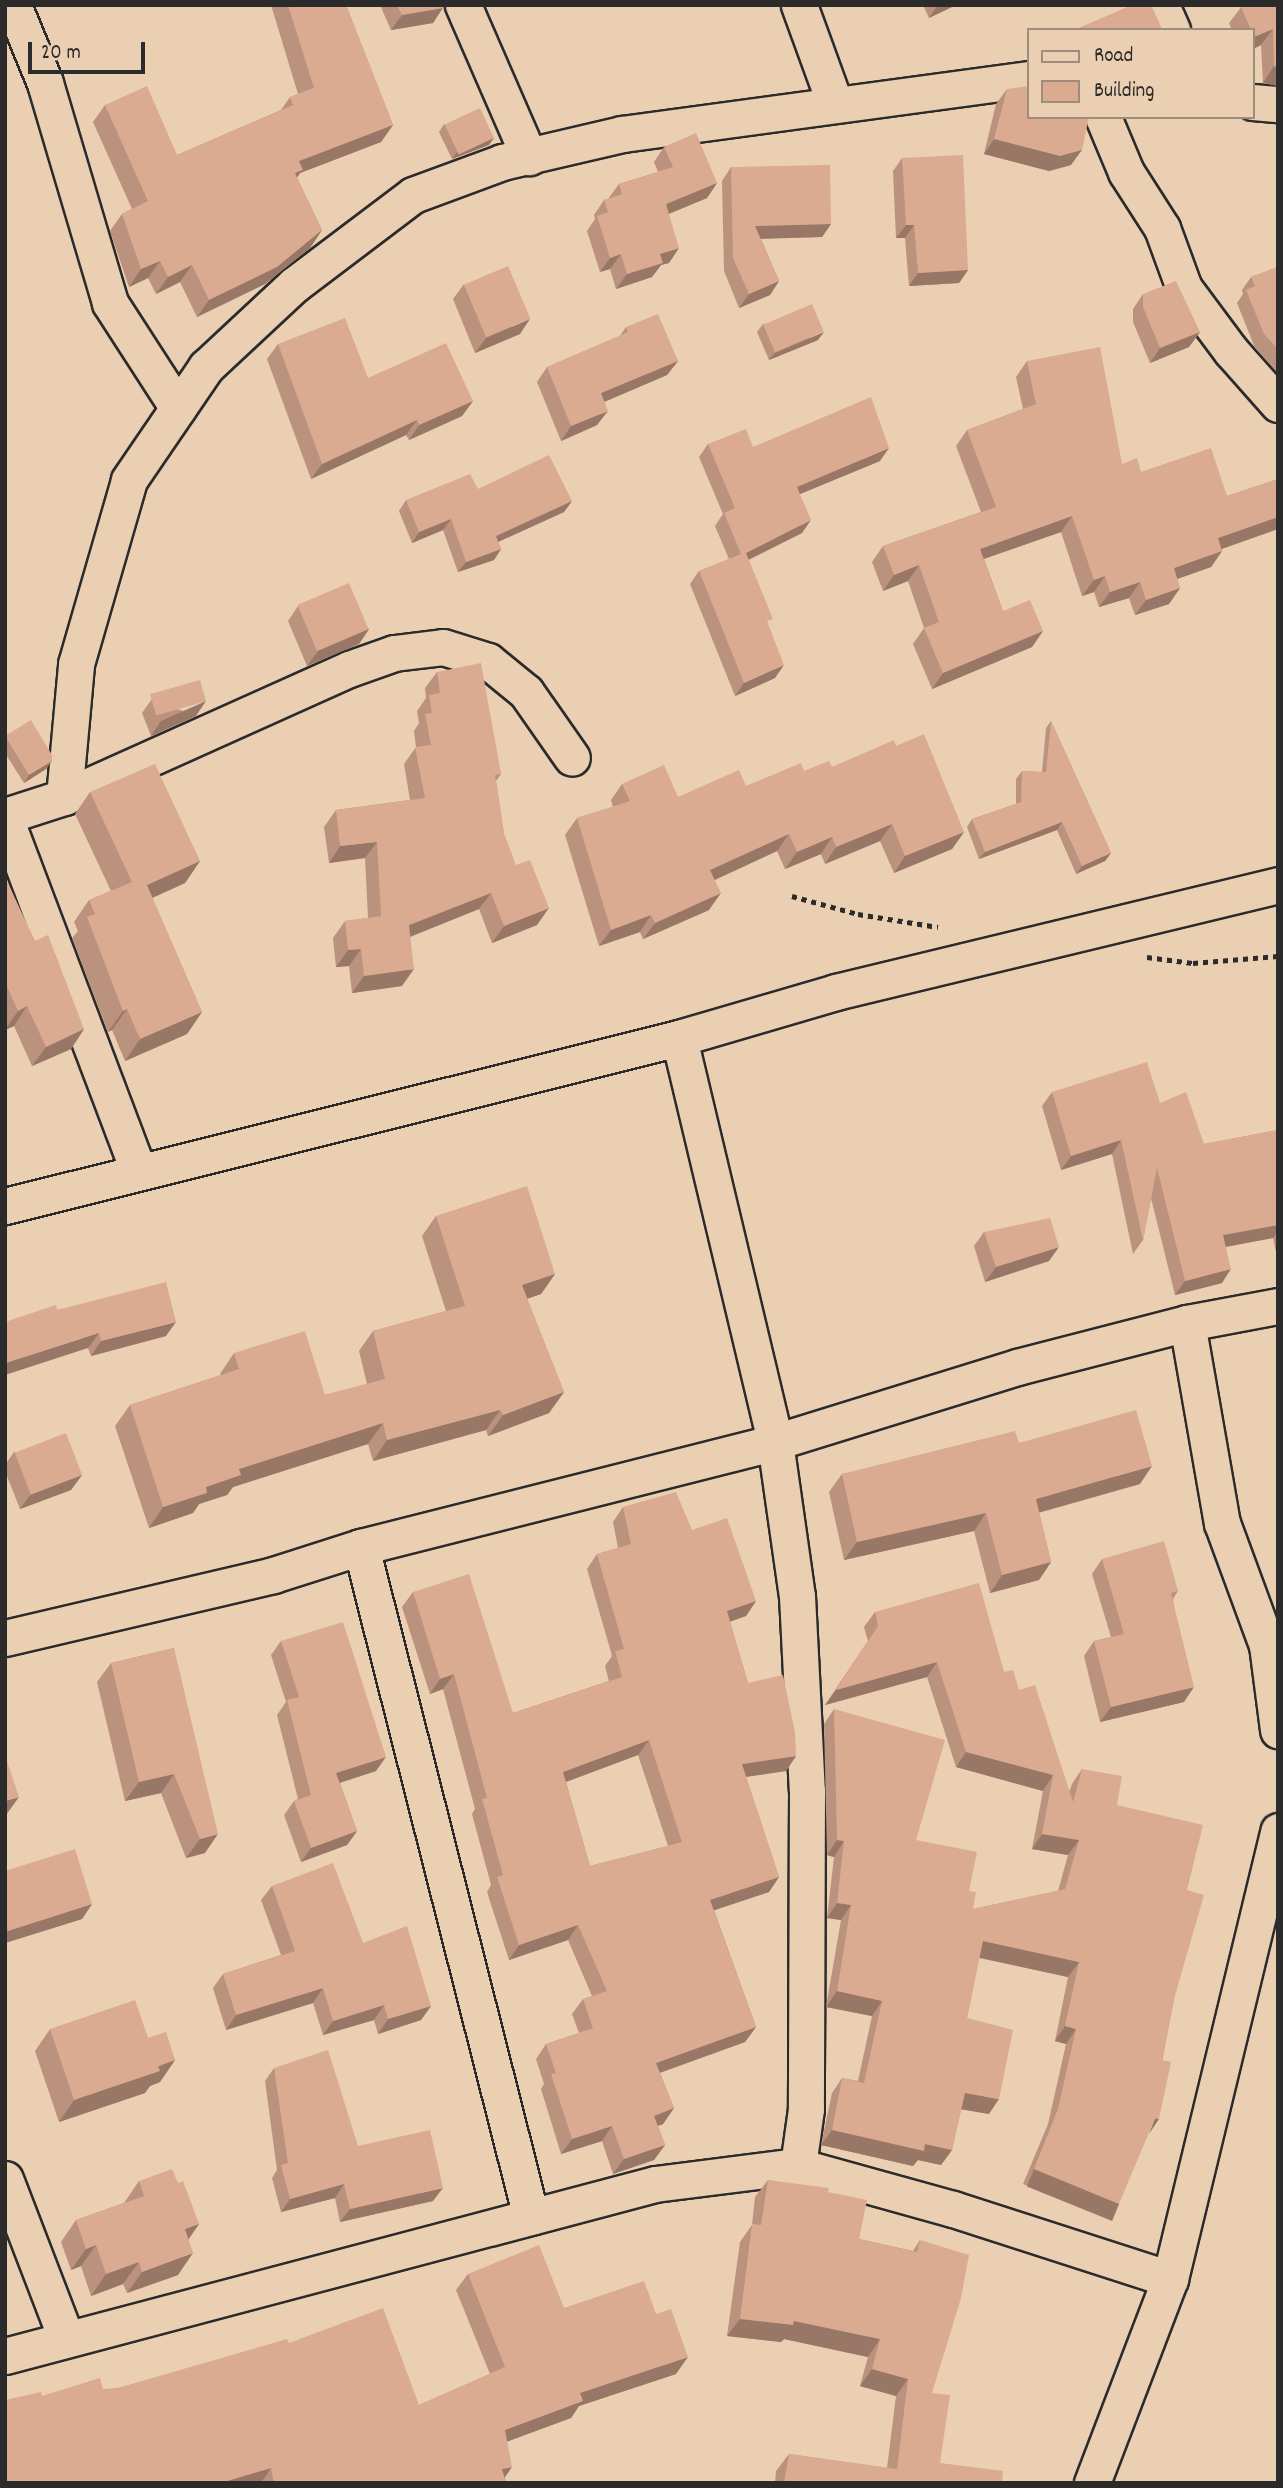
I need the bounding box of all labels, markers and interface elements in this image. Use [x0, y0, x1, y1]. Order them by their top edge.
scale bar [32, 28, 149, 72]
legend [1028, 28, 1255, 119]
text: 20 m [41, 39, 81, 69]
text: Road [1094, 42, 1133, 72]
text: Building [1094, 77, 1154, 107]

